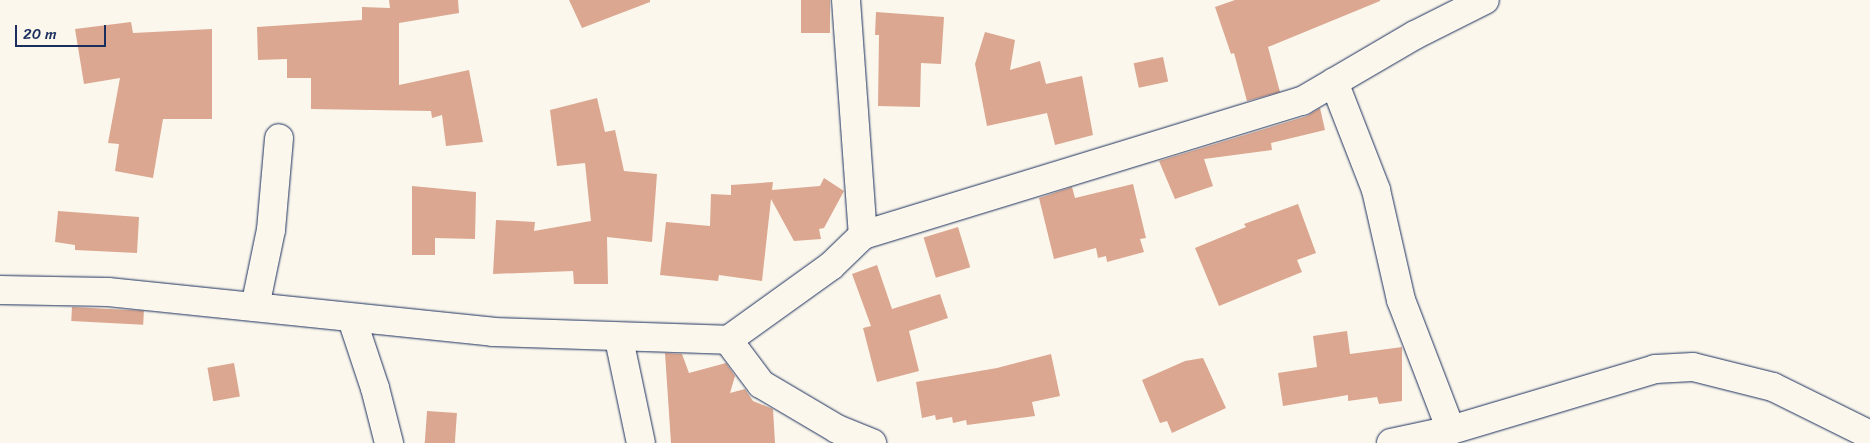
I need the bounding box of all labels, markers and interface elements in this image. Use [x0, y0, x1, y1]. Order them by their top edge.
scale bar [18, 15, 109, 47]
text: 20 m [23, 21, 57, 47]

